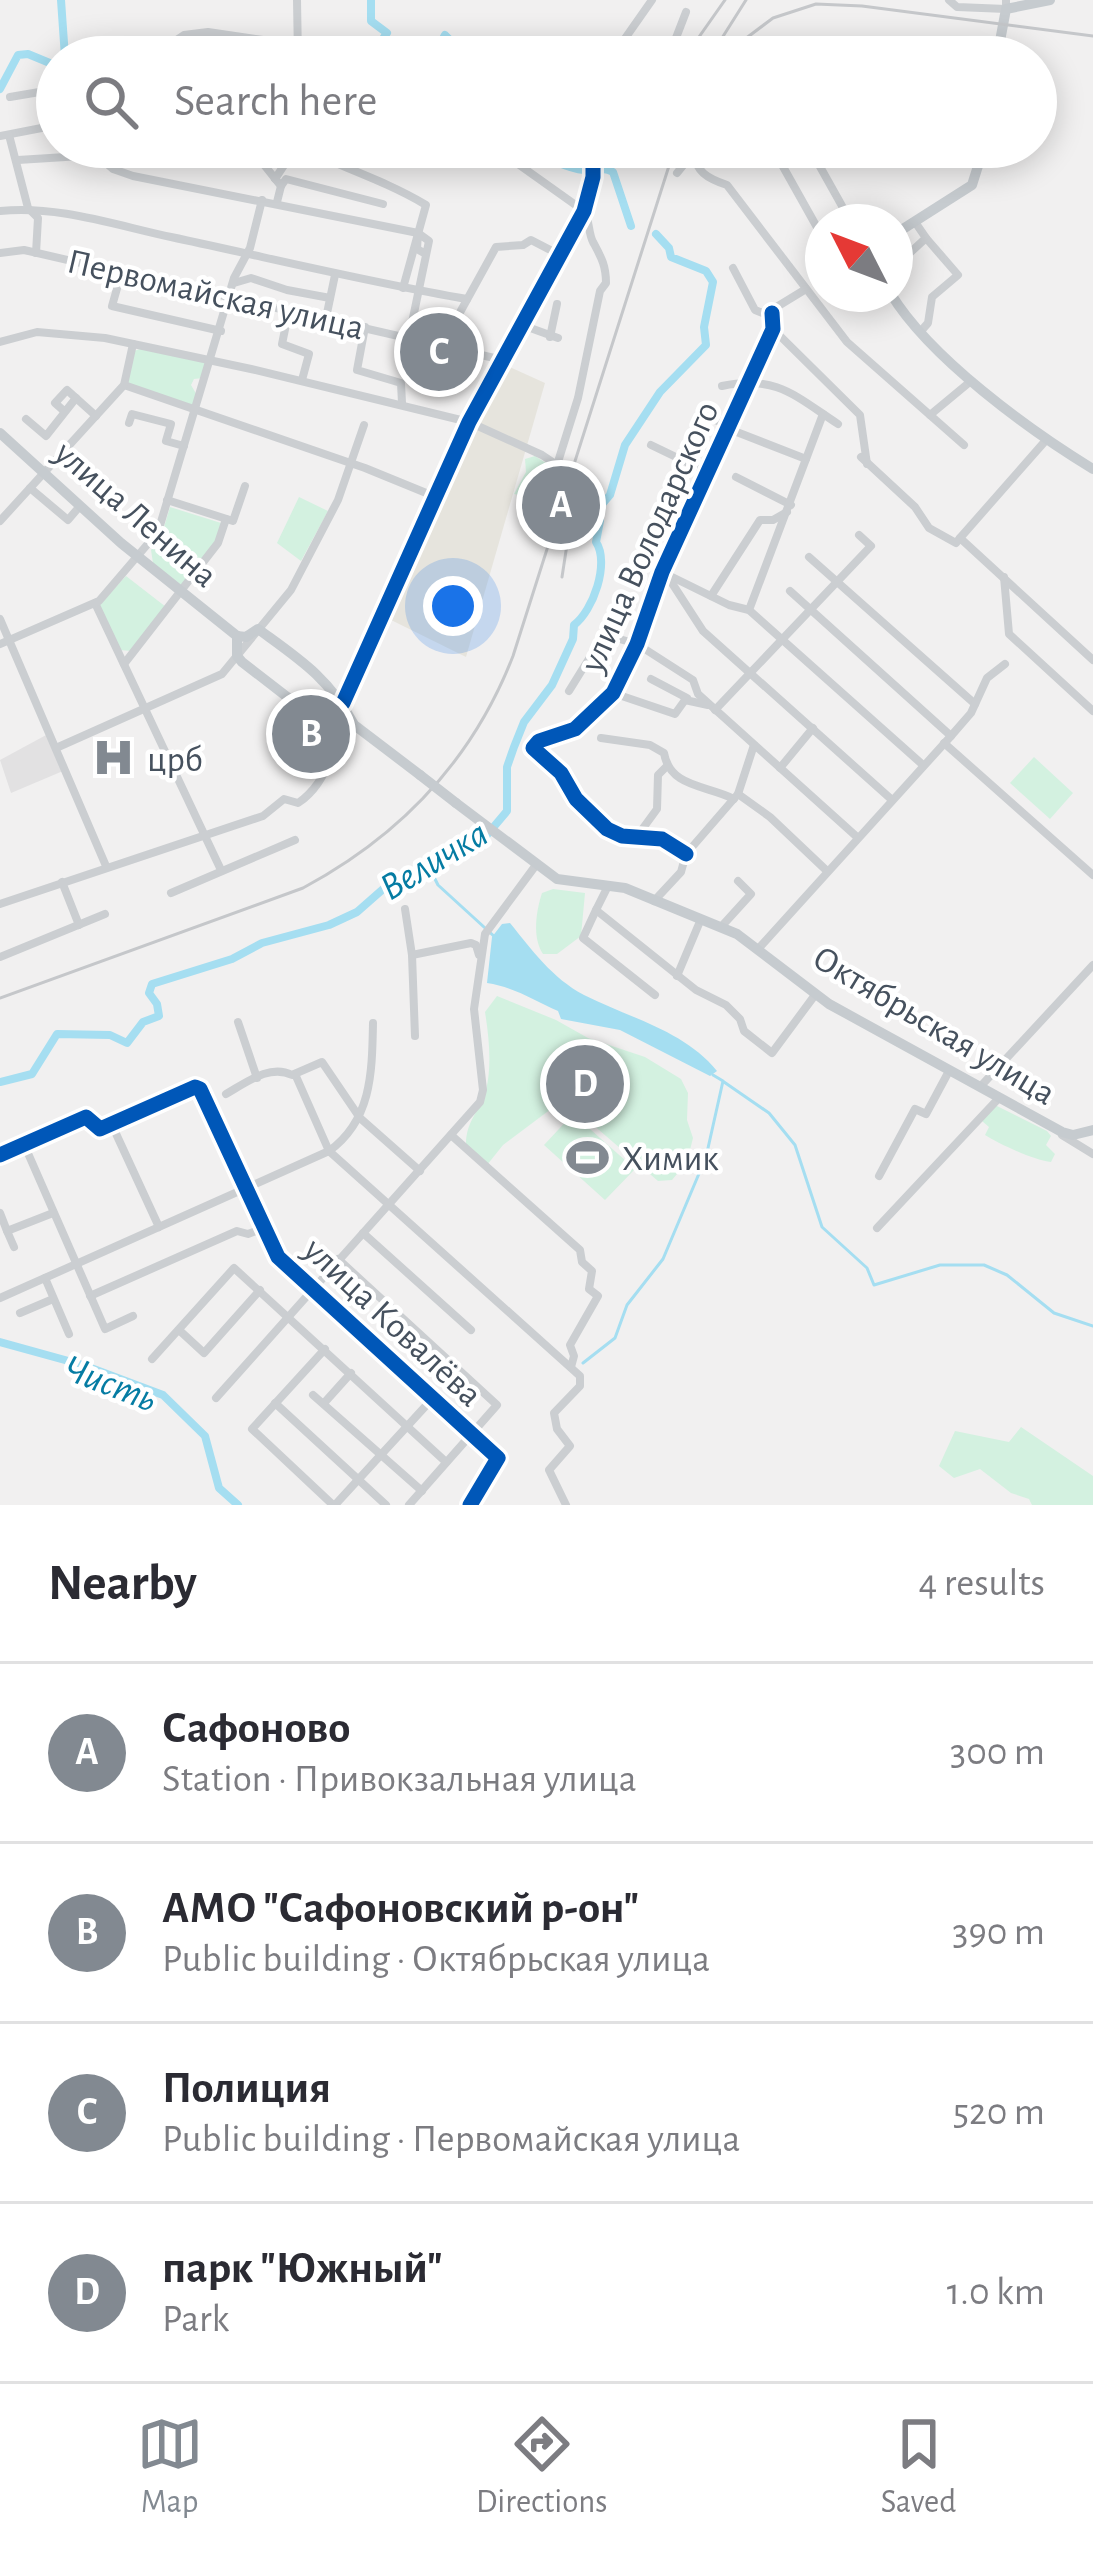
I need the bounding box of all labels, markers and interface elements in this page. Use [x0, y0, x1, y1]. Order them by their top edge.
search box [36, 36, 1057, 168]
icon: search [78, 69, 144, 135]
text: Search here [174, 79, 377, 124]
north arrow [805, 204, 913, 312]
street label: Первомайская улица [64, 243, 367, 347]
pin: C [400, 307, 478, 397]
street label: улица Володарского [574, 396, 726, 678]
street label: улица Ленина [47, 434, 224, 594]
pin: A [522, 460, 600, 550]
your location [423, 576, 483, 636]
pin: B [272, 689, 350, 779]
hospital icon: црб [90, 735, 136, 781]
place label: црб [147, 742, 203, 778]
water label: Величка [374, 814, 495, 908]
street label: Октябрьская улица [807, 939, 1061, 1112]
pin: D [546, 1039, 624, 1129]
sports icon: Химик [565, 1134, 611, 1180]
place label: Химик [622, 1141, 719, 1177]
street label: улица Ковалёва [296, 1231, 488, 1414]
water label: Чисть [58, 1349, 162, 1420]
text: Nearby [48, 1558, 197, 1609]
text: 4 results [918, 1564, 1045, 1603]
text: Сафоново [162, 1706, 350, 1751]
text: A [75, 1733, 99, 1772]
text: 300 m [950, 1733, 1045, 1772]
text: Station · Привокзальная улица [162, 1760, 637, 1799]
text: АМО "Сафоновский р-он" [162, 1886, 639, 1931]
text: B [76, 1913, 98, 1952]
text: 390 m [952, 1913, 1045, 1952]
text: Public building · Октябрьская улица [162, 1940, 710, 1979]
text: Полиция [162, 2066, 331, 2111]
text: C [77, 2093, 97, 2132]
text: 520 m [953, 2093, 1045, 2132]
text: Public building · Первомайская улица [162, 2120, 740, 2159]
text: парк "Южный" [162, 2246, 443, 2291]
text: D [74, 2273, 100, 2312]
text: 1.0 km [947, 2273, 1045, 2312]
text: Park [162, 2300, 229, 2339]
tab: Map [137, 2411, 203, 2523]
tab: Directions [476, 2411, 607, 2523]
tab: Saved [881, 2411, 956, 2523]

